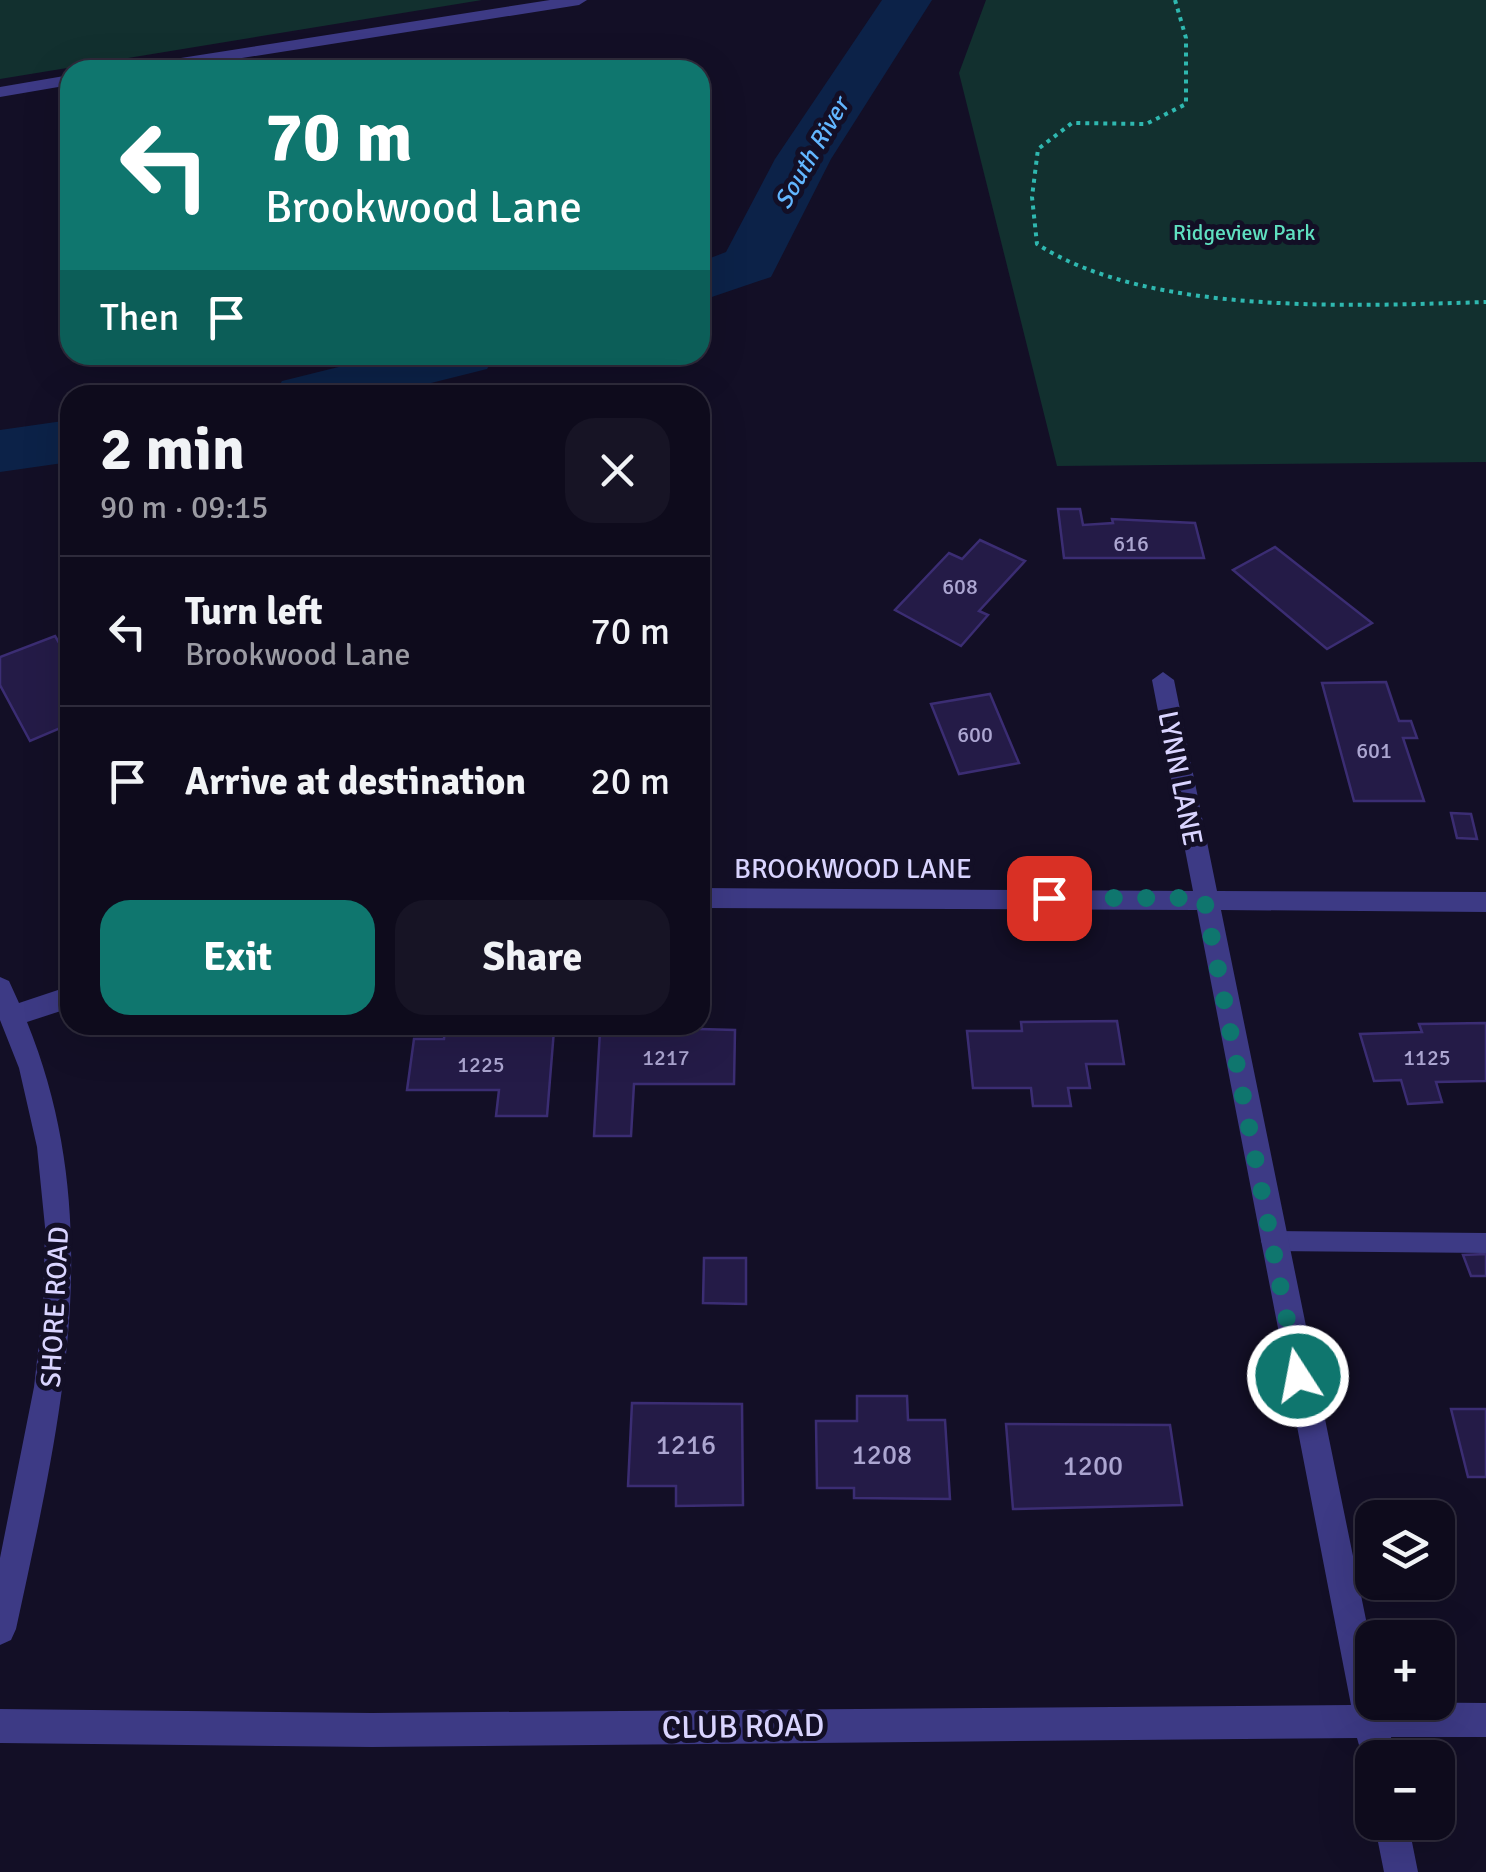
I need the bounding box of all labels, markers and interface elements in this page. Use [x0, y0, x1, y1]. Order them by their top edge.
water label: South River [767, 89, 857, 214]
text: 70 m [265, 94, 413, 180]
icon: left [100, 100, 230, 230]
text: Brookwood Lane [265, 180, 582, 235]
park label: Ridgeview Park [1173, 219, 1315, 246]
icon: arrive [199, 290, 254, 345]
text: Then [100, 294, 179, 341]
text: 2 min [100, 413, 245, 487]
button: close [565, 418, 670, 523]
text: 90 m · 09:15 [100, 488, 269, 527]
house number: 616 [1113, 530, 1149, 557]
house number: 608 [942, 573, 978, 600]
text: Turn left [185, 588, 323, 635]
icon: left [100, 604, 155, 659]
text: 70 m [590, 608, 670, 655]
text: Brookwood Lane [185, 635, 410, 674]
street label: LYNN LANE [1150, 708, 1210, 848]
house number: 600 [957, 721, 993, 748]
house number: 601 [1356, 737, 1392, 764]
icon: arrive [100, 754, 155, 809]
text: Arrive at destination [185, 758, 526, 805]
text: 20 m [590, 758, 670, 805]
street label: BROOKWOOD LANE [734, 852, 972, 886]
pin [1007, 856, 1092, 941]
icon: arrive [1022, 871, 1077, 926]
button: Exit [100, 900, 375, 1015]
button: Share [395, 900, 670, 1015]
house number: 1217 [642, 1044, 690, 1071]
house number: 1125 [1403, 1044, 1451, 1071]
house number: 1225 [457, 1051, 505, 1078]
street label: SHORE ROAD [34, 1226, 76, 1389]
position arrow [1246, 1324, 1350, 1428]
house number: 1216 [656, 1428, 716, 1462]
house number: 1208 [852, 1438, 912, 1472]
house number: 1200 [1063, 1449, 1123, 1483]
map controls [1355, 1500, 1455, 1840]
button: layers [1355, 1500, 1455, 1600]
button: + [1355, 1620, 1455, 1720]
street label: CLUB ROAD [661, 1706, 825, 1747]
button: − [1355, 1740, 1455, 1840]

